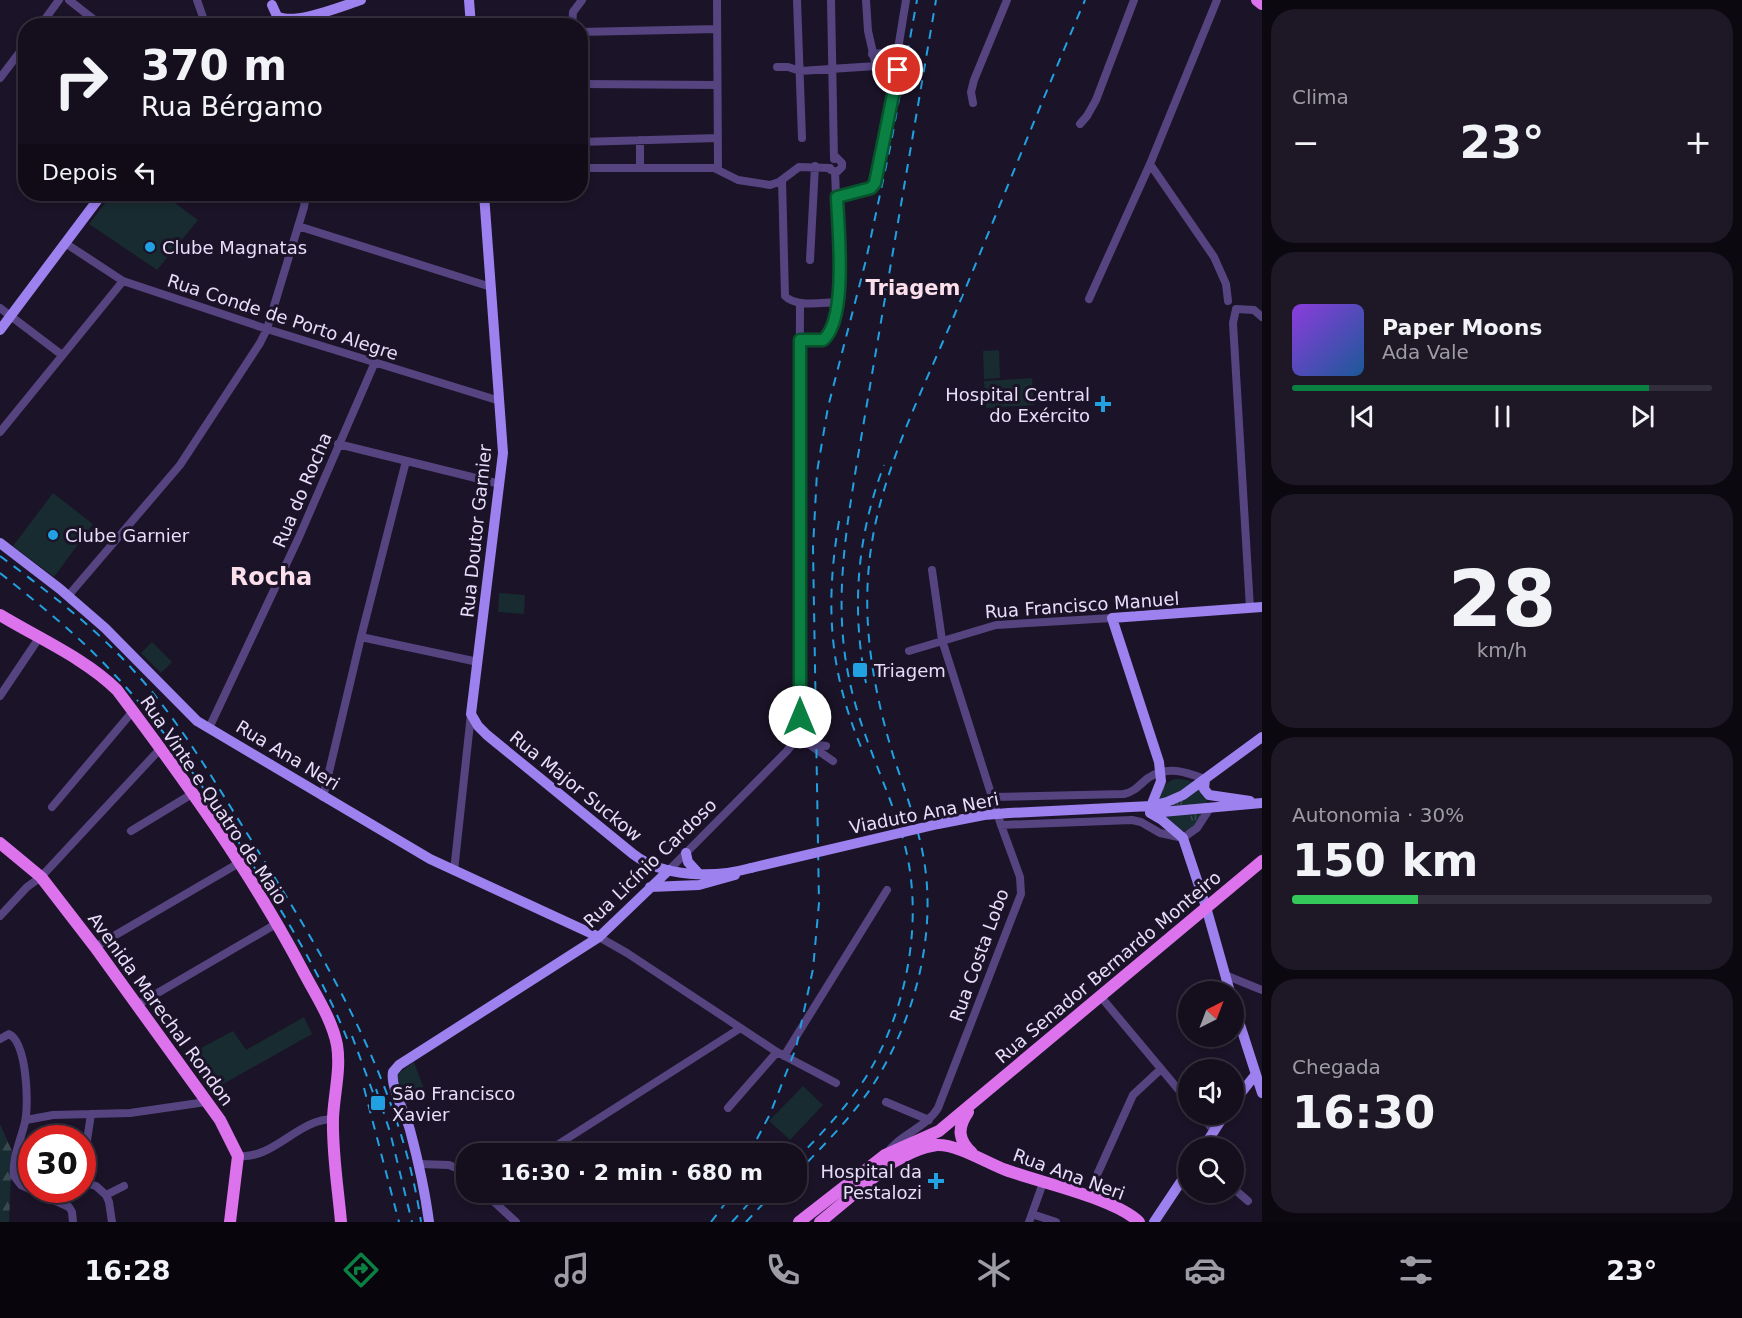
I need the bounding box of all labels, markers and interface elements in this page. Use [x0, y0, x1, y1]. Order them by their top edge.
text: 370 m [141, 41, 287, 90]
icon: right [42, 42, 120, 120]
pin [872, 44, 923, 95]
icon: arrive [881, 53, 914, 86]
text: Clima [1292, 85, 1349, 109]
text: Rua Bérgamo [141, 91, 323, 122]
text: 23° [1459, 116, 1545, 169]
text: − [1292, 123, 1320, 162]
text: + [1684, 123, 1712, 162]
icon: left [129, 156, 162, 189]
text: Depois [42, 160, 117, 185]
place label: Clube Magnatas [162, 237, 307, 258]
marker: Clube Magnatas [143, 240, 157, 254]
street label: Rua Conde de Porto Alegre [165, 270, 401, 364]
district label: Triagem [866, 276, 960, 300]
text: Paper Moons [1382, 315, 1542, 340]
text: Ada Vale [1382, 340, 1469, 364]
place label: Hospital Central do Exército [945, 384, 1090, 426]
marker: Hospital Central do Exército [1094, 395, 1112, 413]
icon: previous [1346, 400, 1379, 433]
icon: pause [1486, 400, 1519, 433]
icon: next [1626, 400, 1659, 433]
street label: Rua do Rocha [268, 429, 336, 551]
street label: Rua Doutor Garnier [456, 443, 496, 619]
place label: Clube Garnier [65, 525, 190, 546]
marker: Clube Garnier [46, 528, 60, 542]
text: 28 [1448, 554, 1556, 644]
district label: Rocha [230, 563, 312, 591]
street label: Rua Francisco Manuel [984, 588, 1180, 622]
text: km/h [1477, 638, 1527, 662]
place label: Triagem [873, 660, 946, 681]
marker: Triagem [851, 661, 869, 679]
position arrow [768, 685, 832, 749]
street label: Rua Vinte e Quatro de Maio [136, 692, 292, 908]
street label: Rua Ana Neri [232, 716, 344, 794]
street label: Rua Major Suckow [506, 726, 646, 846]
street label: Viaduto Ana Neri [847, 788, 1001, 838]
street label: Rua Licínio Cardoso [579, 794, 721, 932]
text: Autonomia · 30% [1292, 803, 1464, 827]
text: 150 km [1292, 834, 1478, 887]
street label: Rua Senador Bernardo Monteiro [991, 867, 1225, 1067]
street label: Rua Costa Lobo [945, 886, 1013, 1024]
street label: Avenida Marechal Rondon [84, 908, 238, 1110]
north arrow [1178, 981, 1244, 1047]
map controls [1178, 981, 1244, 1203]
text: Chegada [1292, 1055, 1381, 1079]
button: sound [1178, 1059, 1244, 1125]
place label: São Francisco Xavier [392, 1083, 515, 1125]
text: 16:30 [1292, 1086, 1435, 1139]
marker: São Francisco Xavier [369, 1094, 387, 1112]
speed limit sign: 30 [18, 1125, 96, 1203]
button: search [1178, 1137, 1244, 1203]
street label: Rua Ana Neri [1010, 1144, 1128, 1204]
text: 16:30 · 2 min · 680 m [500, 1160, 763, 1185]
place label: Hospital da Pestalozi [820, 1161, 922, 1203]
marker: Hospital da Pestalozi [927, 1172, 945, 1190]
icon: directions [340, 1249, 382, 1291]
icon: music [551, 1249, 593, 1291]
icon: phone [762, 1249, 804, 1291]
icon: climate [973, 1249, 1015, 1291]
icon: car [1184, 1249, 1226, 1291]
icon: filters [1395, 1249, 1437, 1291]
text: 16:28 [85, 1255, 171, 1286]
text: 23° [1606, 1255, 1657, 1286]

